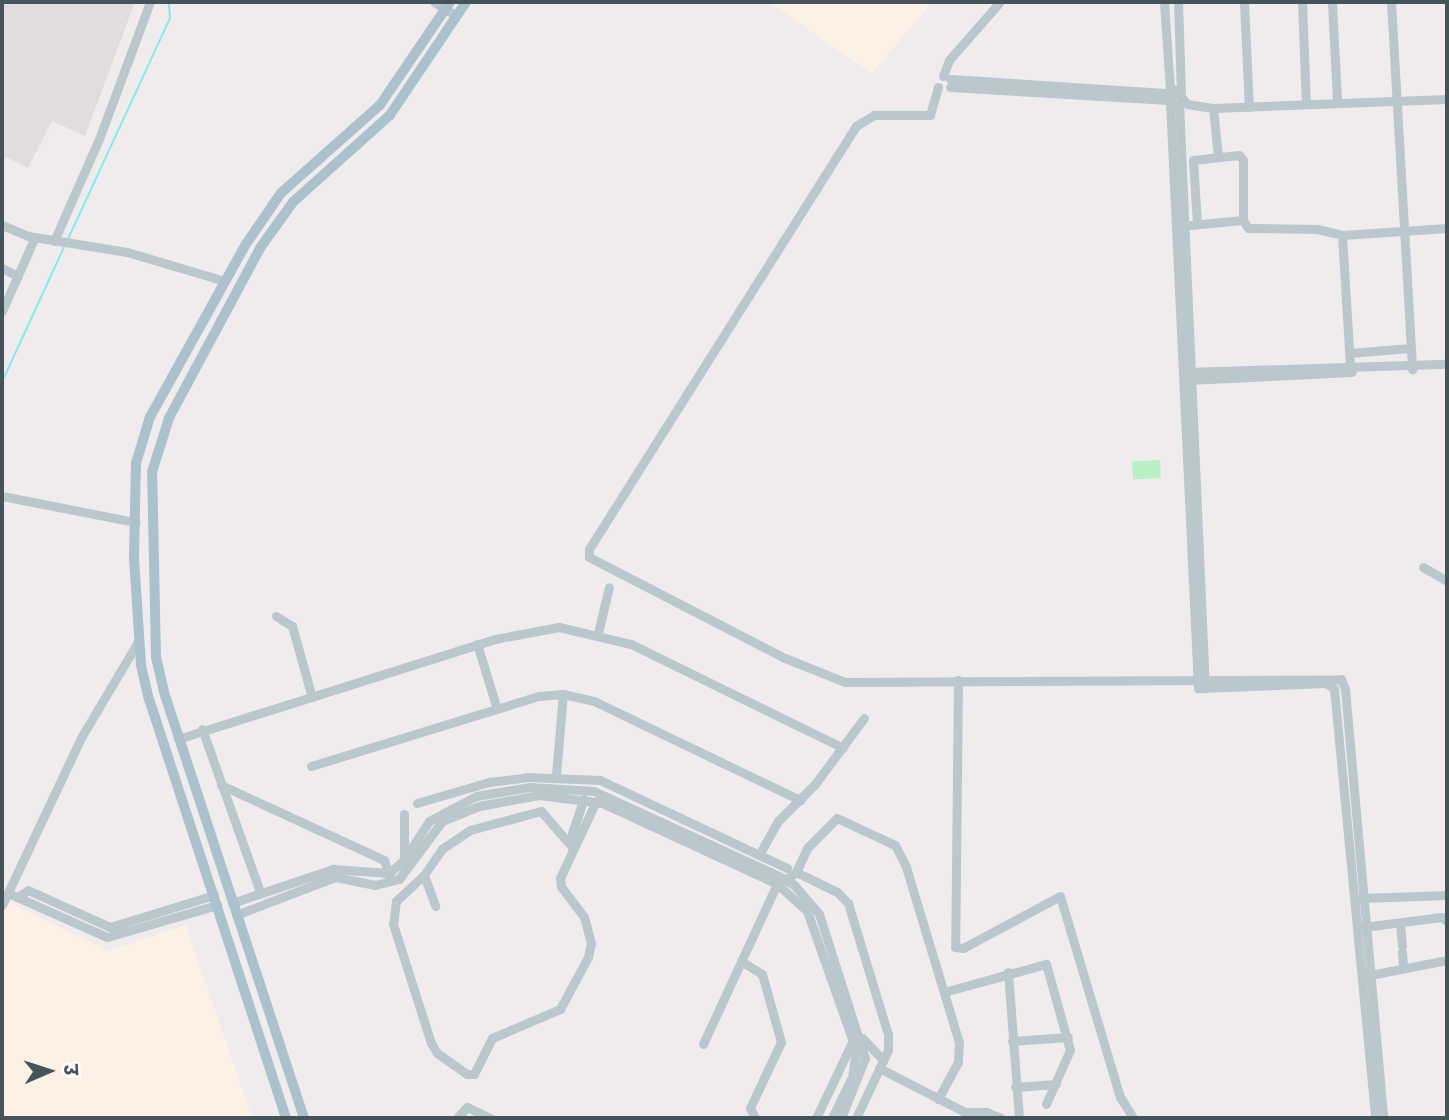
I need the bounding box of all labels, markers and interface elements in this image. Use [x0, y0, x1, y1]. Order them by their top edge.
north arrow [14, 1036, 84, 1106]
text: उ [57, 1064, 84, 1076]

